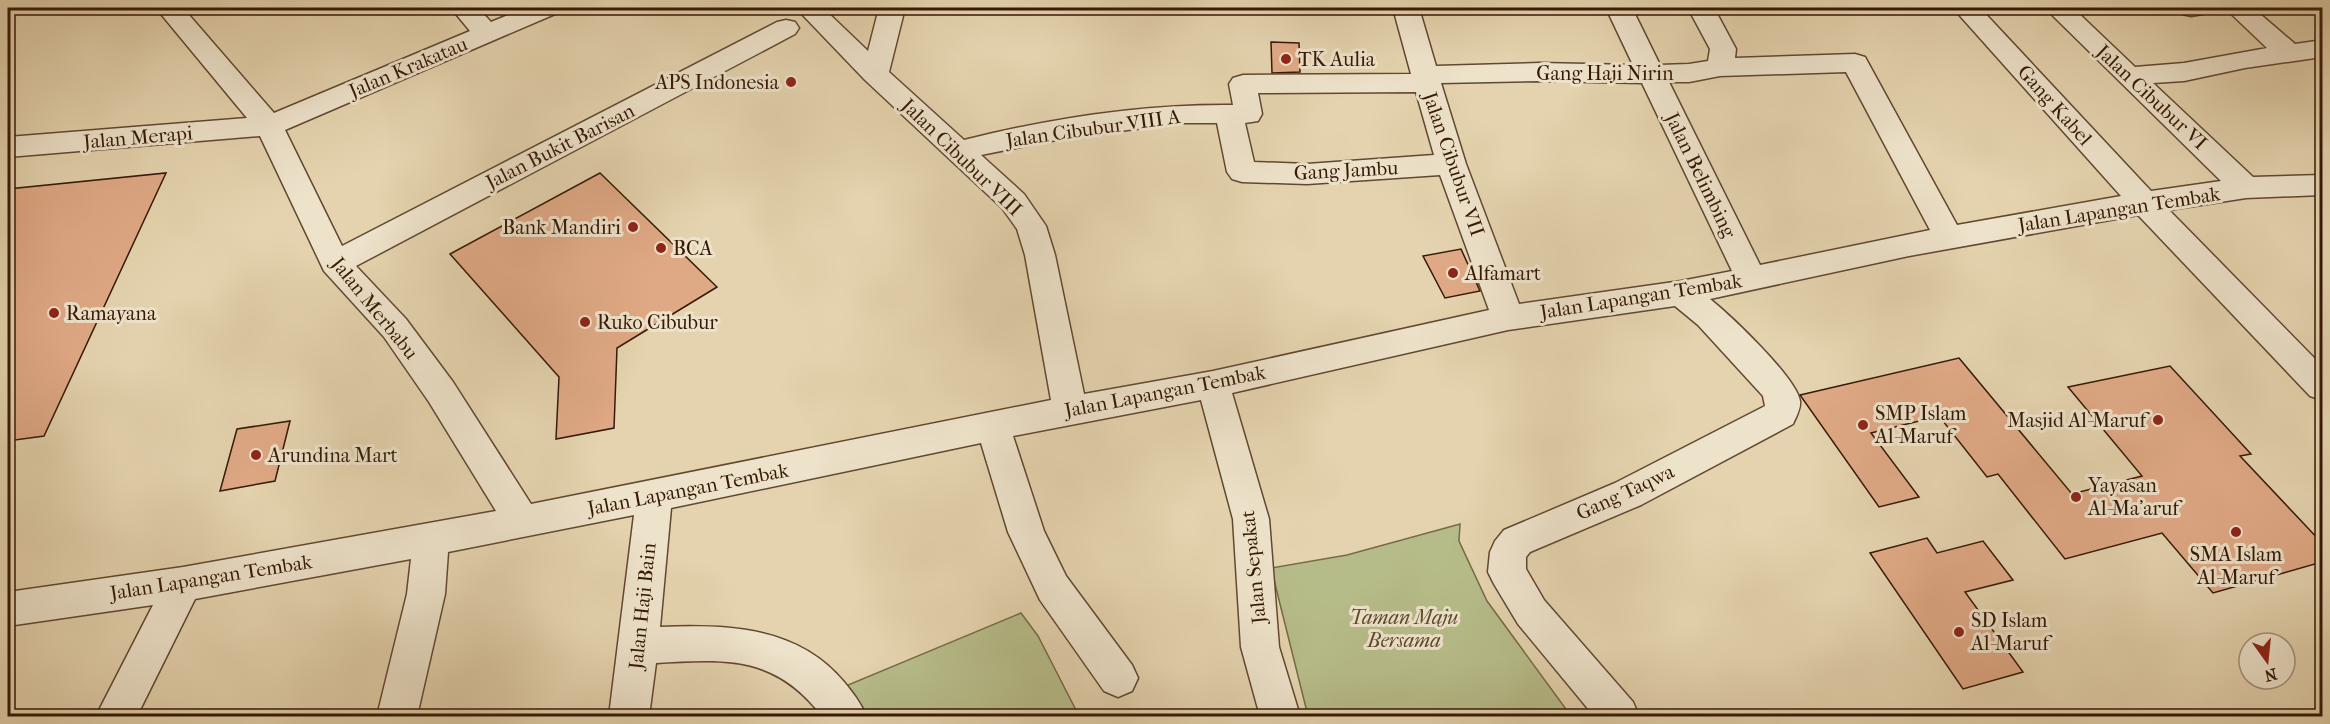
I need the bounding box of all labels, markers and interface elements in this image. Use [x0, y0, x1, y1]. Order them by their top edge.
street label: Jalan Krakatau [344, 32, 472, 104]
street label: Jalan Cibubur VI [2090, 39, 2212, 155]
place label: TK Aulia [1298, 48, 1376, 71]
marker: TK Aulia [1279, 52, 1293, 66]
street label: Gang Kabel [2013, 61, 2097, 150]
street label: Gang Haji Nirin [1536, 62, 1674, 85]
place label: APS Indonesia [654, 71, 780, 94]
marker: APS Indonesia [784, 75, 798, 89]
street label: Jalan Cibubur VII [1417, 87, 1489, 239]
street label: Jalan Cibubur VIII [895, 93, 1027, 221]
street label: Jalan Bukit Barisan [480, 99, 639, 195]
street label: Jalan Cibubur VIII A [1002, 105, 1183, 152]
street label: Jalan Belimbing [1659, 107, 1741, 242]
street label: Jalan Merapi [81, 121, 194, 154]
street label: Gang Jambu [1293, 156, 1399, 185]
street label: Jalan Lapangan Tembak [2014, 182, 2222, 237]
place label: Bank Mandiri [502, 216, 621, 239]
marker: Bank Mandiri [626, 220, 640, 234]
place label: BCA [673, 237, 713, 260]
marker: BCA [654, 241, 668, 255]
street label: Jalan Merbabu [325, 251, 423, 365]
place label: Alfamart [1464, 262, 1541, 285]
marker: Alfamart [1446, 266, 1460, 280]
street label: Jalan Lapangan Tembak [1536, 269, 1744, 324]
place label: Ramayana [66, 302, 157, 325]
marker: Ramayana [47, 306, 61, 320]
place label: Ruko Cibubur [597, 311, 718, 334]
marker: Ruko Cibubur [578, 315, 592, 329]
street label: Jalan Lapangan Tembak [1061, 361, 1268, 423]
place label: SMP Islam Al-Maruf [1874, 402, 1967, 448]
place label: Masjid Al-Maruf [2007, 409, 2150, 432]
marker: Masjid Al-Maruf [2151, 413, 2165, 427]
marker: SMP Islam Al-Maruf [1856, 418, 1870, 432]
place label: Arundina Mart [267, 444, 398, 467]
marker: Arundina Mart [249, 448, 263, 462]
street label: Jalan Lapangan Tembak [584, 459, 791, 521]
street label: Gang Taqwa [1573, 459, 1678, 525]
place label: Yayasan Al-Ma'aruf [2087, 474, 2183, 520]
marker: Yayasan Al-Ma'aruf [2069, 490, 2083, 504]
street label: Jalan Sepakat [1236, 509, 1271, 627]
marker: SMA Islam Al-Maruf [2229, 525, 2243, 539]
street label: Jalan Haji Bain [624, 541, 661, 672]
place label: SMA Islam Al-Maruf [2190, 543, 2283, 589]
street label: Jalan Lapangan Tembak [106, 550, 314, 605]
park label: Taman Maju Bersama [1350, 606, 1458, 652]
place label: SD Islam Al-Maruf [1970, 609, 2053, 655]
marker: SD Islam Al-Maruf [1952, 625, 1966, 639]
north arrow [2237, 631, 2297, 691]
text: N [2262, 664, 2279, 686]

